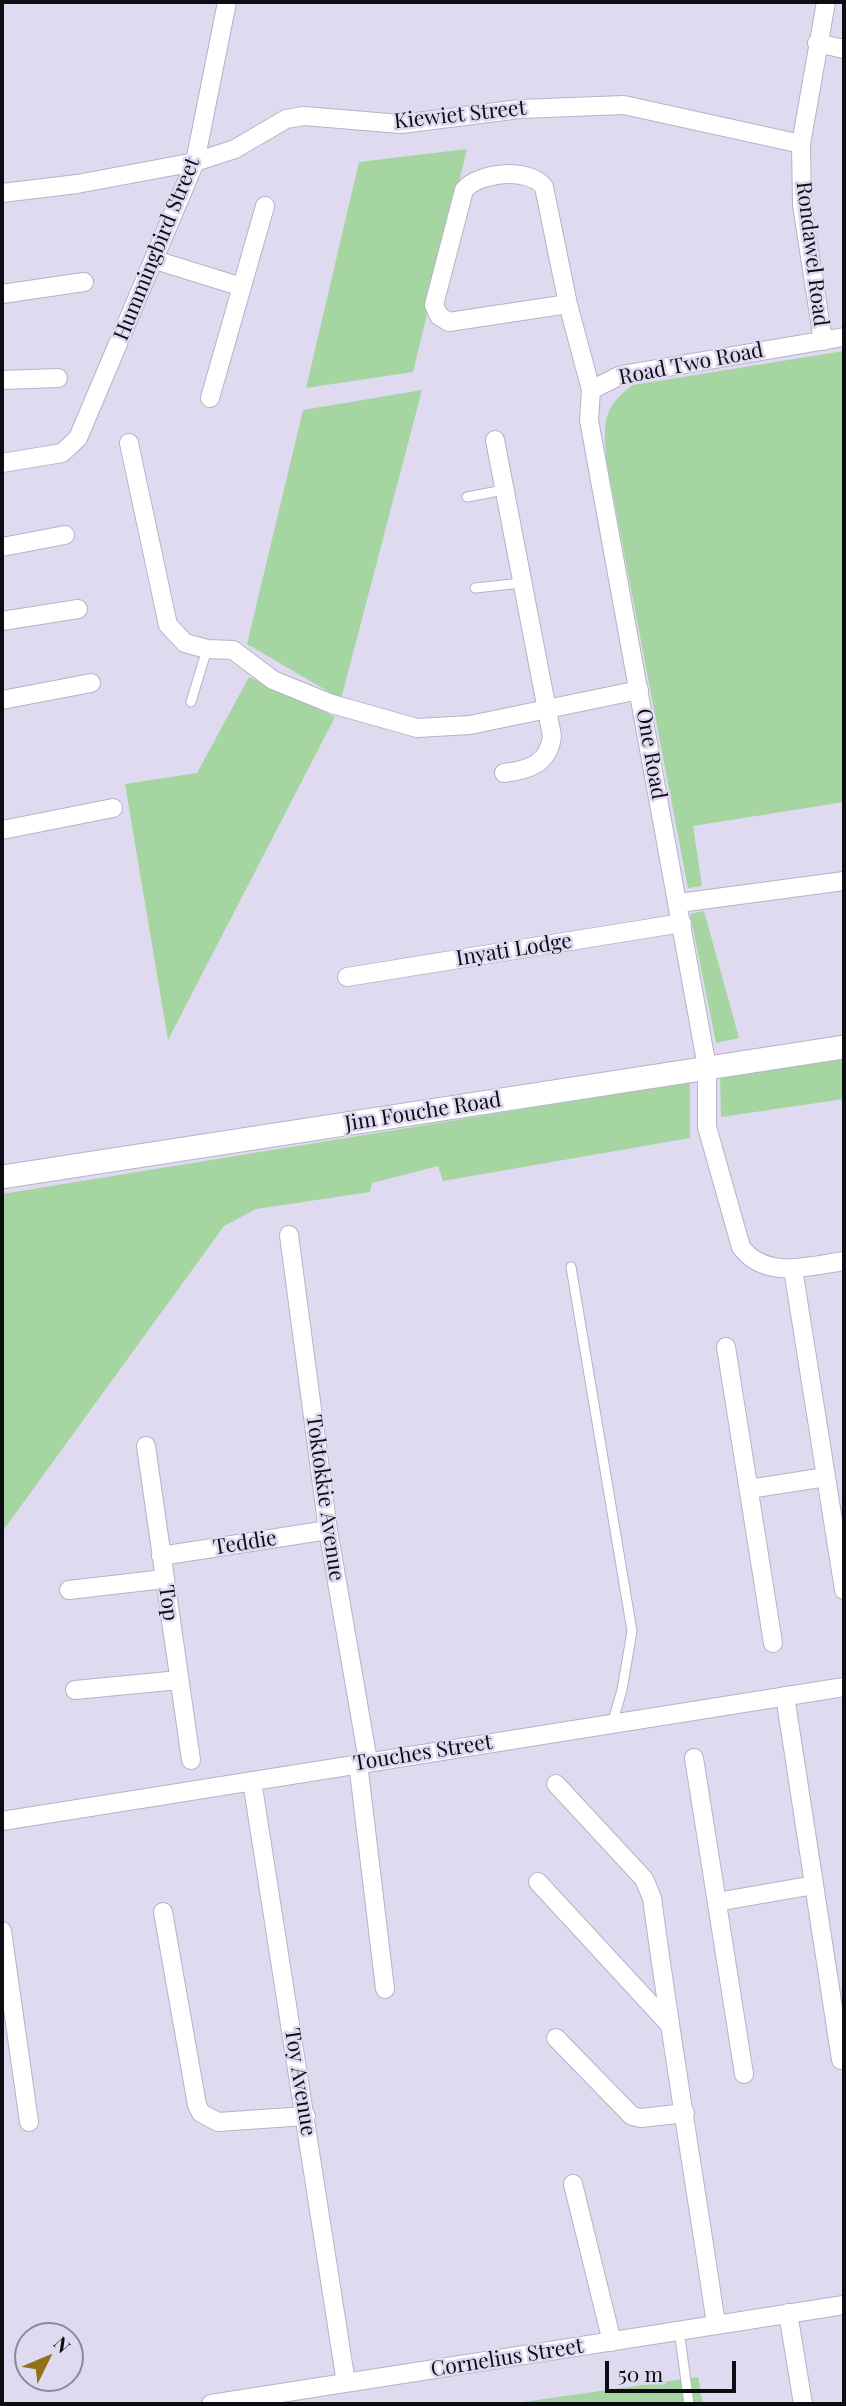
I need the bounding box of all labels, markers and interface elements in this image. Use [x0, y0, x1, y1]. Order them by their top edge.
street label: Kiewiet Street [393, 96, 527, 134]
street label: Hummingbird Street [109, 154, 205, 344]
street label: Rondawel Road [791, 180, 833, 328]
street label: Road Two Road [617, 338, 765, 390]
street label: One Road [631, 707, 671, 801]
street label: Inyati Lodge [454, 928, 574, 972]
street label: Jim Fouche Road [343, 1087, 503, 1137]
street label: Toktokkie Avenue [301, 1413, 349, 1583]
street label: Teddie [211, 1526, 279, 1560]
street label: Top [153, 1583, 183, 1623]
street label: Touches Street [352, 1730, 494, 1776]
street label: Toy Avenue [279, 2026, 321, 2138]
north arrow [14, 2322, 84, 2392]
text: N [49, 2330, 77, 2358]
street label: Cornelius Street [429, 2334, 585, 2382]
scale bar [608, 2346, 739, 2390]
text: 50 m [618, 2359, 663, 2387]

